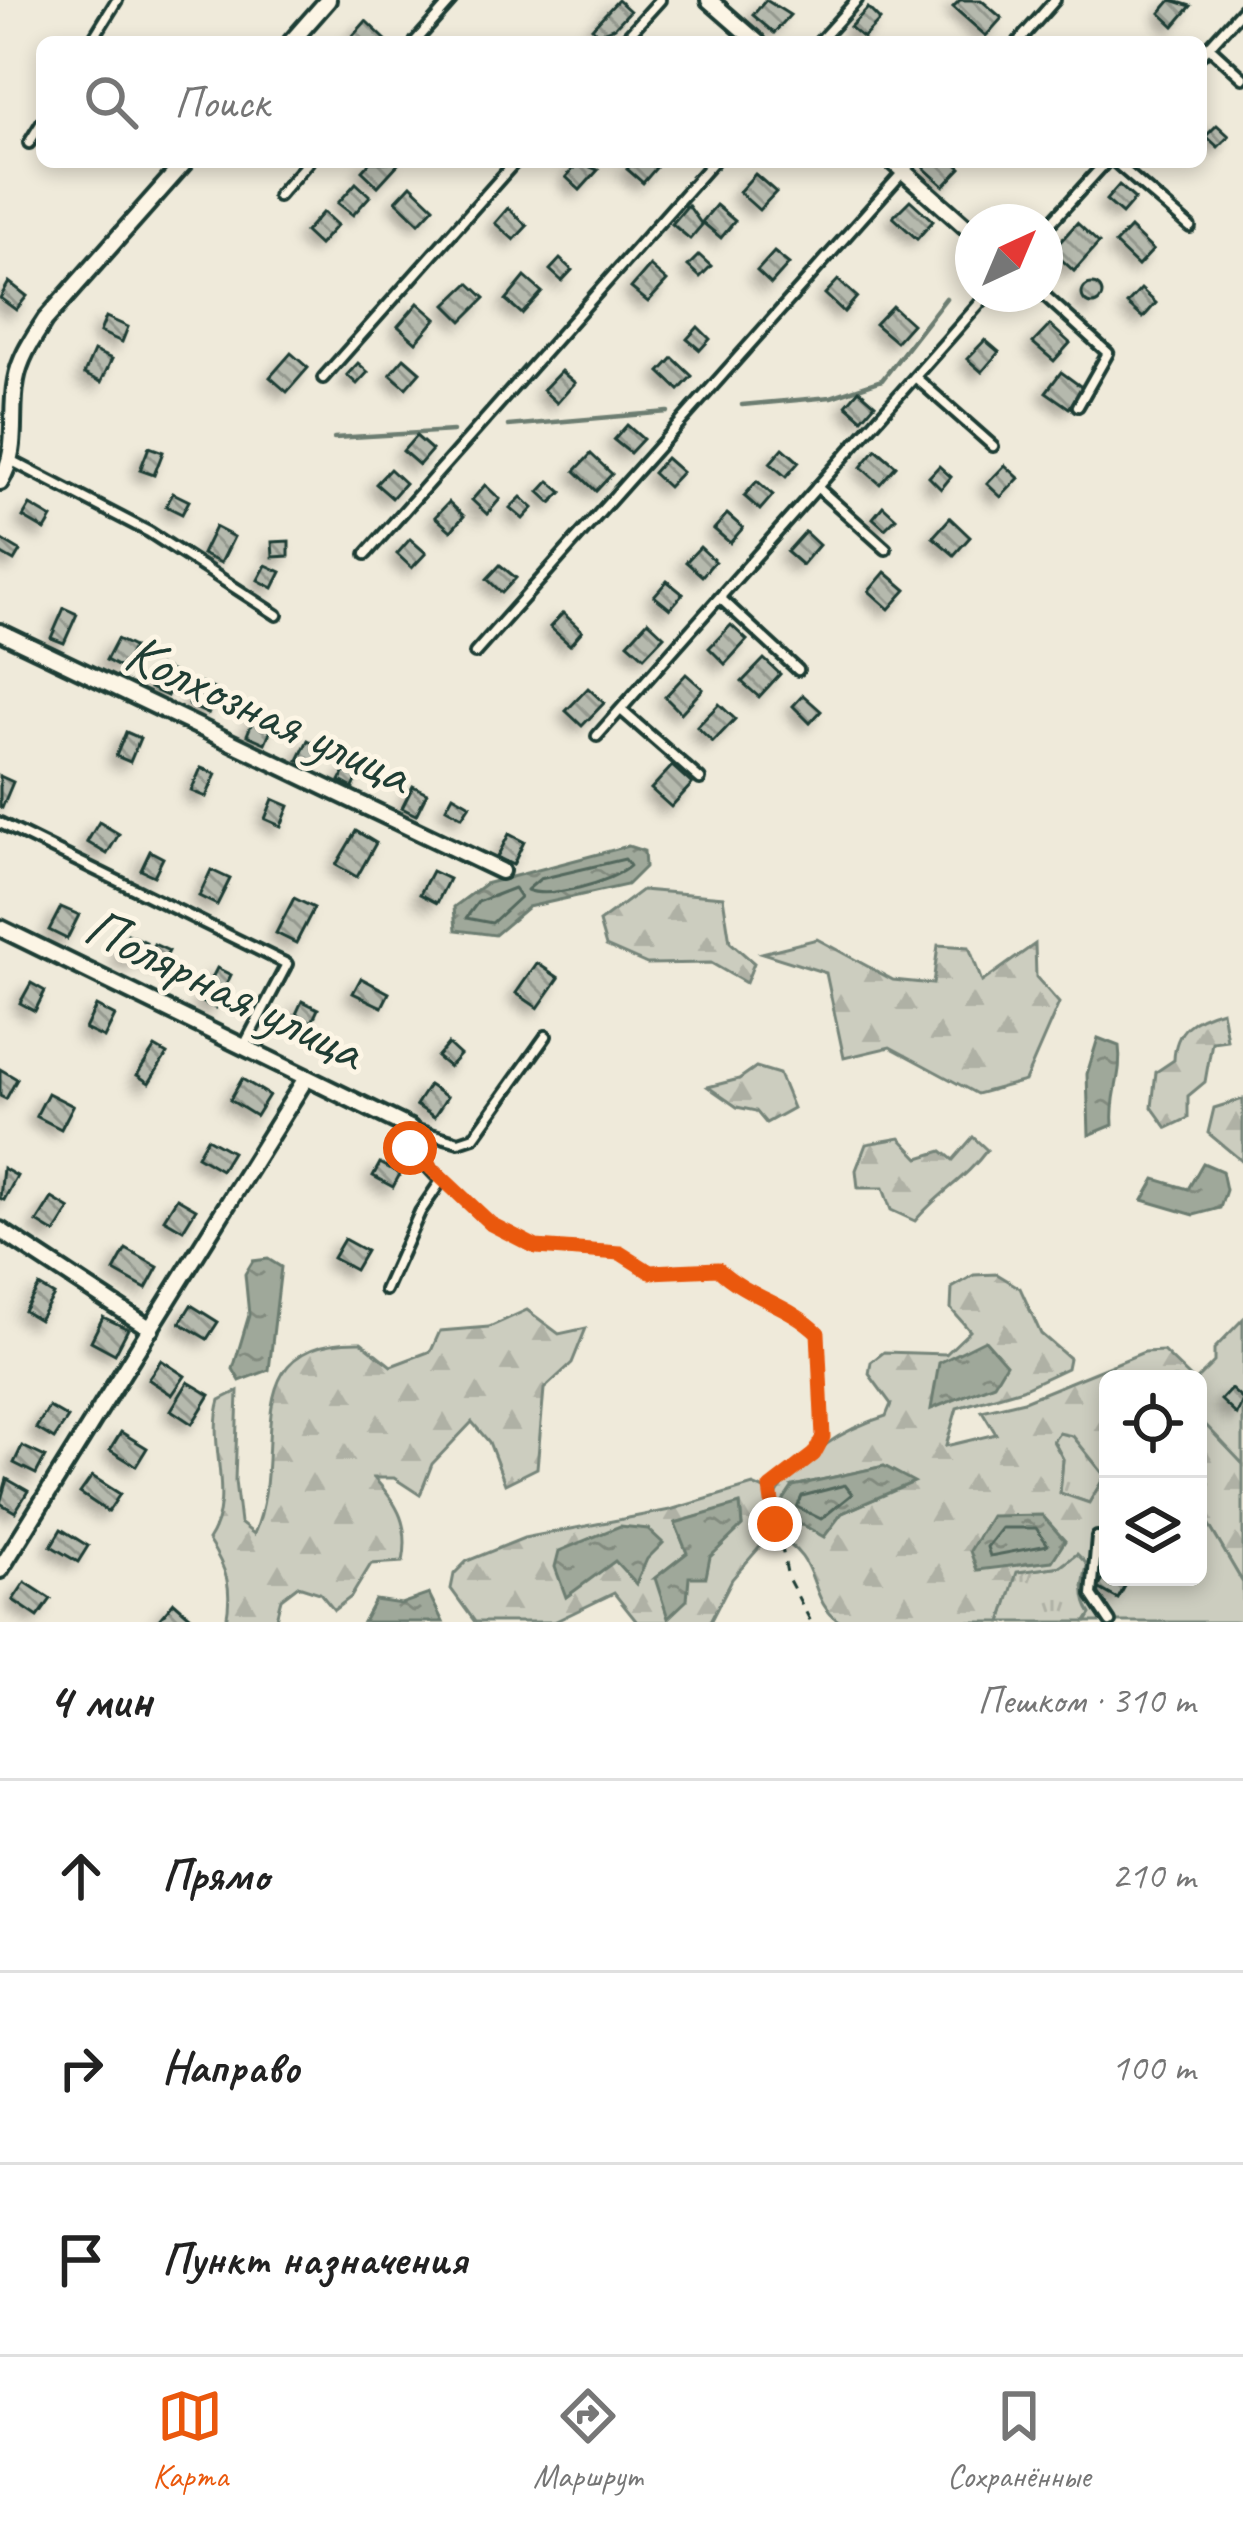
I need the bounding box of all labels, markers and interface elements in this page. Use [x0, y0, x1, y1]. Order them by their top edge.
search box [36, 36, 1207, 168]
icon: search [78, 69, 144, 135]
text: Поиск [174, 74, 269, 131]
north arrow [955, 204, 1063, 312]
street label: Колхозная улица [115, 616, 426, 812]
street label: Полярная улица [74, 890, 379, 1088]
route start [383, 1121, 437, 1175]
map controls [1099, 1370, 1207, 1586]
button: locate [1099, 1370, 1207, 1478]
button: layers [1099, 1478, 1207, 1586]
route end [748, 1497, 802, 1551]
text: 4 мин [48, 1668, 152, 1732]
text: Пешком · 310 m [977, 1676, 1195, 1725]
icon: ahead [48, 1843, 114, 1909]
text: Прямо [162, 1847, 269, 1904]
text: 210 m [1111, 1851, 1195, 1900]
icon: right [48, 2035, 114, 2101]
text: Направо [162, 2039, 300, 2096]
text: 100 m [1111, 2043, 1195, 2092]
icon: arrive [48, 2227, 114, 2293]
text: Пункт назначения [162, 2231, 467, 2288]
tab: Карта [153, 2383, 228, 2497]
tab: Маршрут [533, 2383, 642, 2497]
tab: Сохранённые [947, 2383, 1090, 2497]

